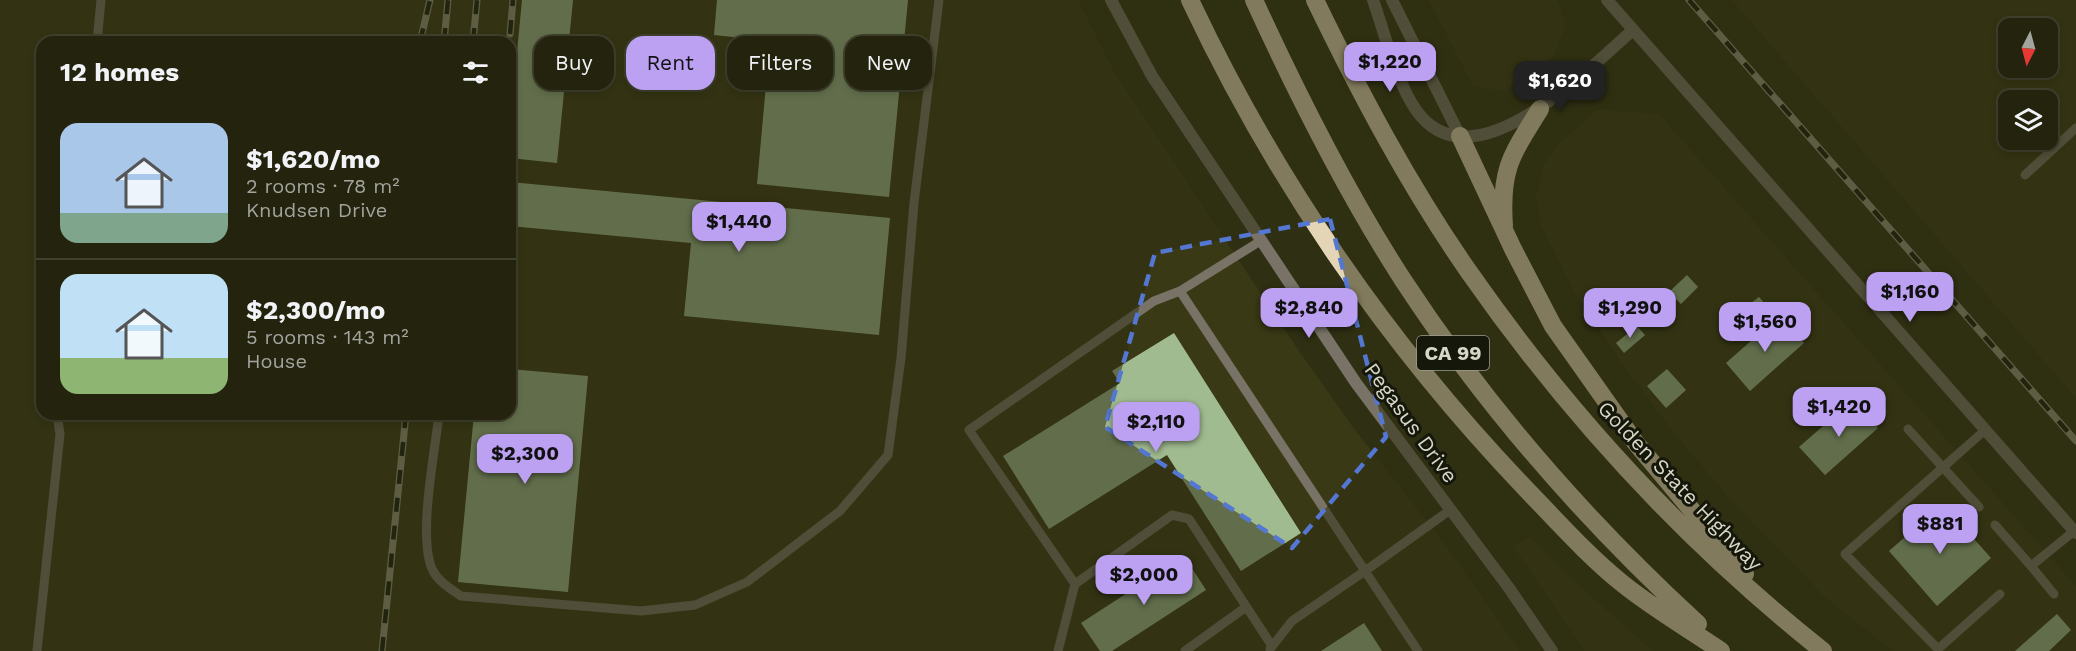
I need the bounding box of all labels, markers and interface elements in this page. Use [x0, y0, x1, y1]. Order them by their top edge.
north arrow [1998, 18, 2058, 78]
map controls [1998, 18, 2058, 150]
chip: Buy [534, 36, 614, 90]
chip: Rent [626, 36, 715, 90]
chip: Filters [727, 36, 833, 90]
chip: New [845, 36, 932, 90]
pin: $1,220 [1341, 42, 1439, 93]
text: $1,220 [1358, 49, 1422, 73]
icon: filters [459, 56, 492, 89]
text: 12 homes [60, 57, 179, 87]
pin: $1,620 [1511, 61, 1609, 112]
text: $1,620 [1528, 68, 1592, 92]
button: layers [1998, 90, 2058, 150]
text: $1,620/mo [246, 144, 380, 174]
icon: home [108, 147, 180, 219]
text: 2 rooms · 78 m² [246, 174, 400, 198]
text: Knudsen Drive [246, 198, 387, 222]
pin: $1,440 [690, 202, 788, 253]
text: $1,440 [706, 209, 772, 233]
pin: $1,160 [1861, 272, 1959, 323]
text: $1,160 [1880, 279, 1940, 303]
pin: $2,840 [1260, 288, 1358, 339]
pin: $1,290 [1581, 288, 1679, 339]
text: $2,300/mo [246, 295, 385, 325]
text: $2,840 [1275, 295, 1343, 319]
text: $1,290 [1598, 295, 1662, 319]
icon: home [108, 298, 180, 370]
pin: $1,560 [1716, 302, 1814, 353]
text: $1,560 [1733, 309, 1797, 333]
text: 5 rooms · 143 m² [246, 325, 409, 349]
road number: CA 99 [1417, 336, 1489, 370]
text: House [246, 349, 307, 373]
street label: Pegasus Drive [1359, 358, 1463, 488]
pin: $1,420 [1790, 387, 1888, 438]
text: $1,420 [1807, 394, 1871, 418]
street label: Golden State Highway [1593, 396, 1768, 576]
pin: $2,110 [1107, 402, 1205, 453]
text: $2,110 [1127, 409, 1185, 433]
pin: $2,300 [476, 434, 574, 485]
text: $2,300 [491, 441, 559, 465]
pin: $881 [1904, 504, 1976, 555]
text: $881 [1917, 511, 1963, 535]
pin: $2,000 [1095, 555, 1193, 606]
text: $2,000 [1110, 562, 1179, 586]

